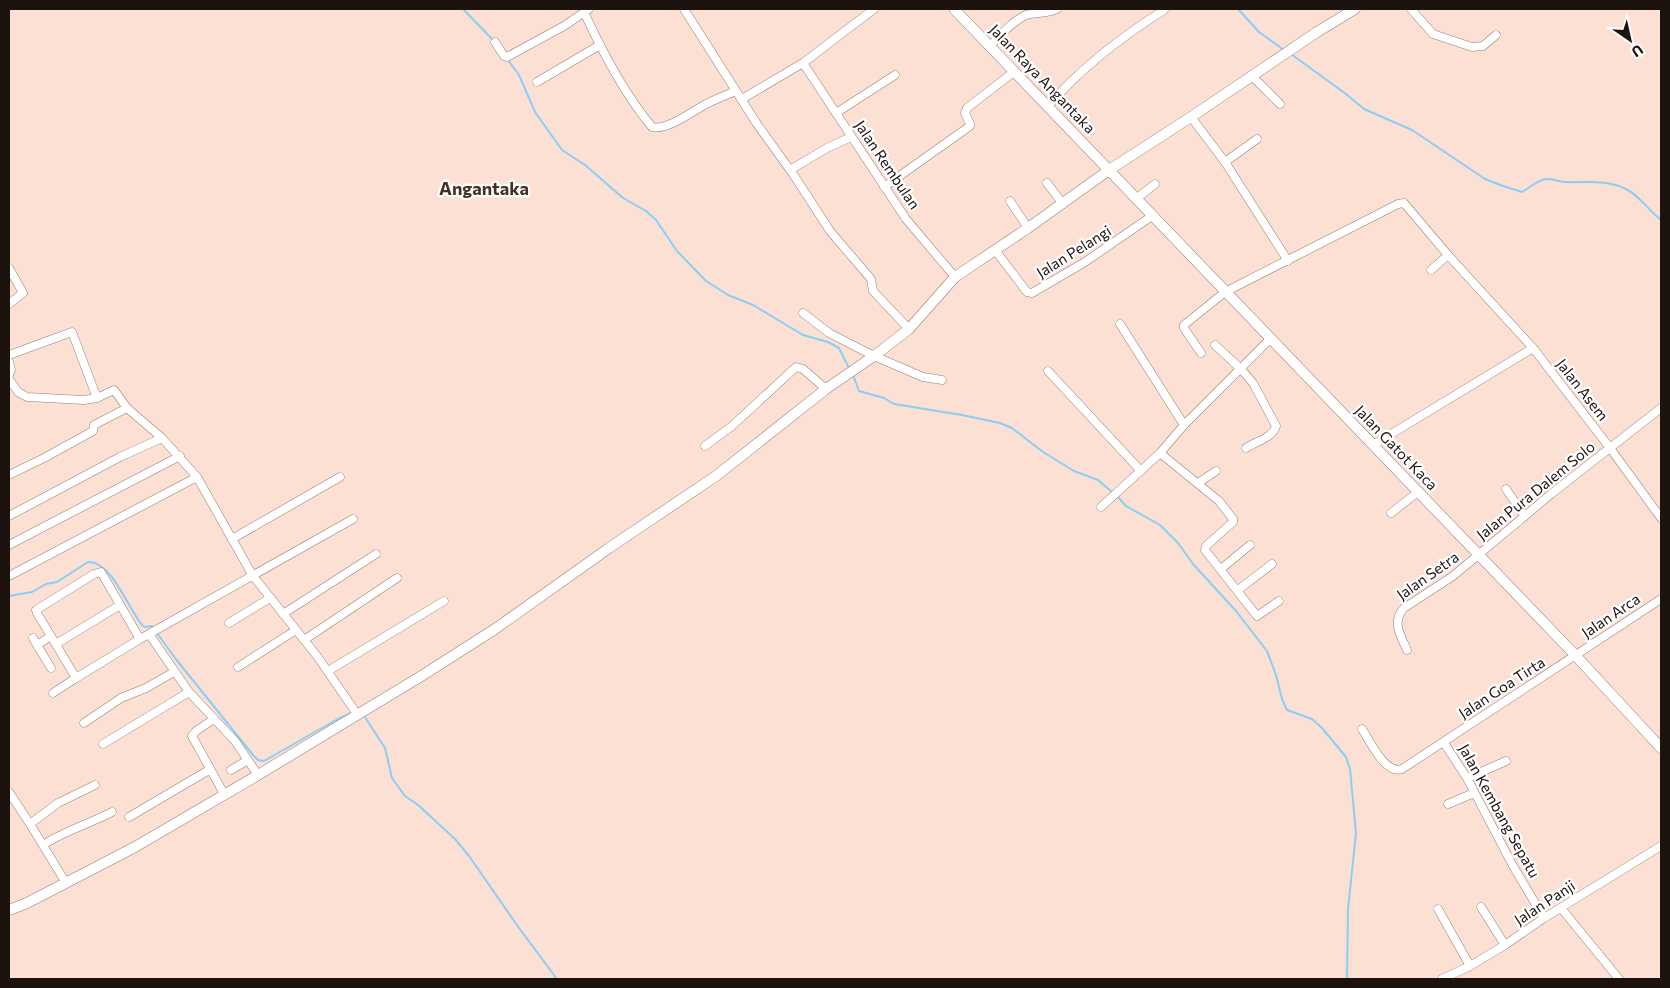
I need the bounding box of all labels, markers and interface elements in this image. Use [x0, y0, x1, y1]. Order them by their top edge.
north arrow [1605, 15, 1655, 65]
street label: Jalan Raya Angantaka [986, 20, 1099, 137]
text: U [1629, 41, 1647, 61]
street label: Jalan Rembulan [851, 117, 924, 212]
district label: Angantaka [439, 177, 529, 199]
street label: Jalan Pelangi [1033, 221, 1114, 281]
street label: Jalan Asem [1553, 355, 1613, 424]
street label: Jalan Gatot Kaca [1352, 401, 1442, 494]
street label: Jalan Pura Dalem Solo [1473, 437, 1598, 543]
street label: Jalan Setra [1393, 547, 1462, 603]
street label: Jalan Arca [1578, 589, 1643, 641]
street label: Jalan Goa Tirta [1455, 653, 1548, 722]
street label: Jalan Kembang Sepatu [1456, 740, 1544, 881]
street label: Jalan Panji [1511, 876, 1578, 928]

